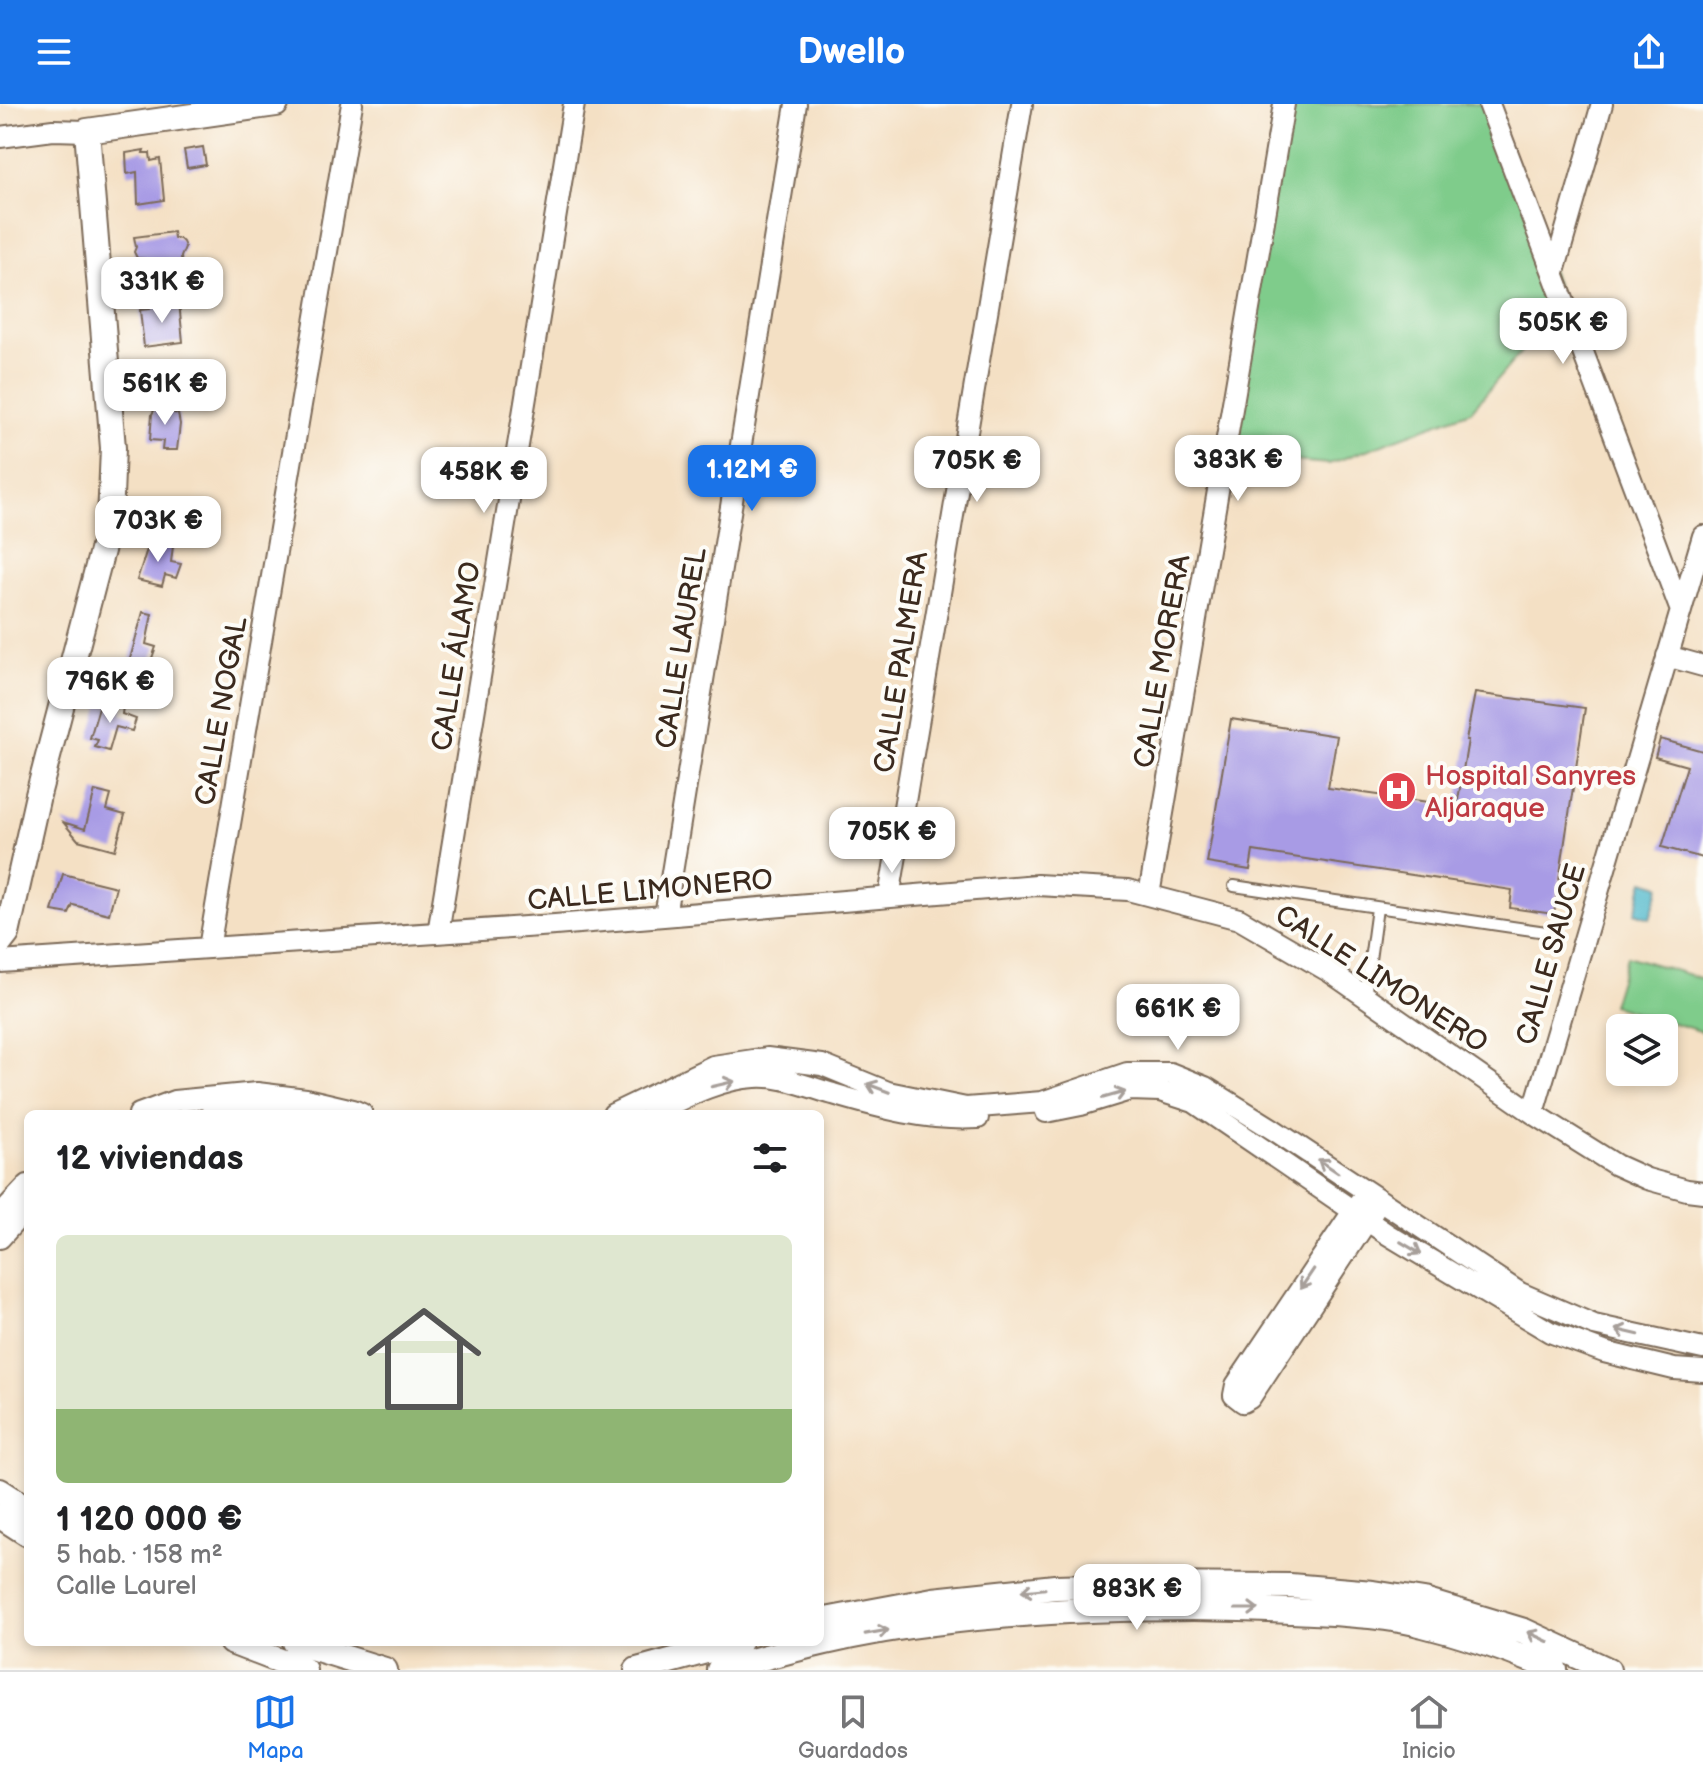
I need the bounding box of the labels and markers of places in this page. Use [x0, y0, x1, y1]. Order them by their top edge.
pin: 331K € [97, 257, 227, 325]
pin: 505K € [1498, 298, 1628, 366]
pin: 561K € [100, 359, 230, 427]
pin: 383K € [1173, 435, 1303, 503]
pin: 705K € [912, 436, 1042, 504]
pin: 1.12M € [678, 445, 826, 513]
pin: 458K € [419, 447, 549, 515]
pin: 703K € [93, 496, 223, 564]
pin: 796K € [45, 657, 175, 725]
place label: Hospital Sanyres Aljaraque [1425, 760, 1636, 825]
hospital icon: Hospital Sanyres Aljaraque [1376, 770, 1418, 812]
pin: 705K € [827, 807, 957, 875]
pin: 661K € [1113, 984, 1243, 1052]
pin: 883K € [1072, 1564, 1202, 1632]

